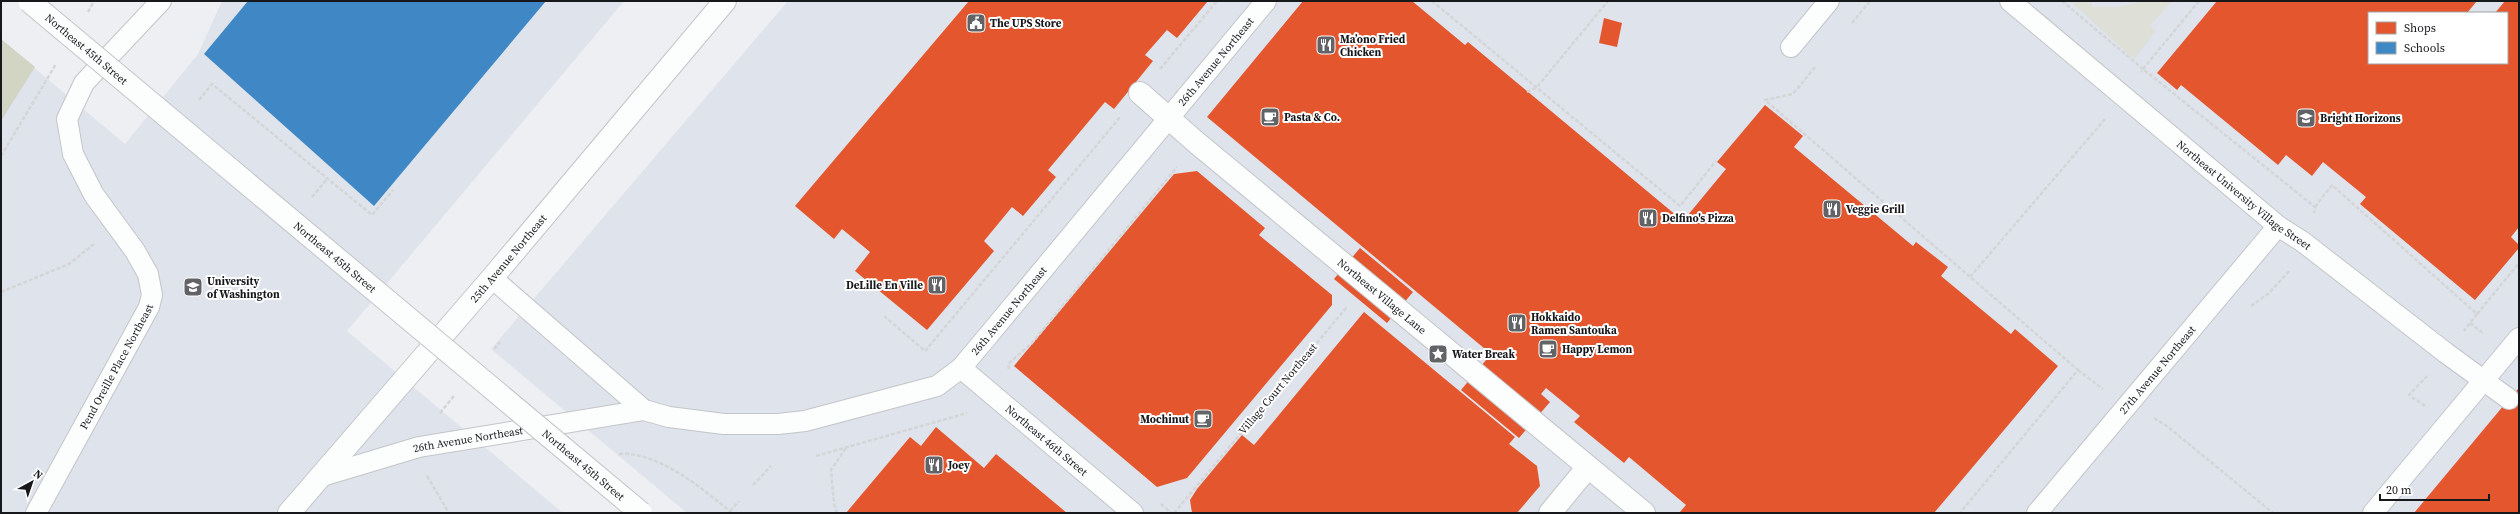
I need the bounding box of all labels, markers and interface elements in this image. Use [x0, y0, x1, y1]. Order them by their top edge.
street label: Northeast 45th Street [42, 10, 131, 88]
public building icon: The UPS Store [965, 12, 987, 34]
legend [2368, 12, 2508, 64]
street label: 26th Avenue Northeast [1175, 14, 1257, 109]
place label: The UPS Store [990, 16, 1062, 31]
text: Shops [2404, 20, 2436, 36]
place label: Ma’ono Fried Chicken [1340, 32, 1406, 60]
restaurant icon: Ma’ono Fried Chicken [1315, 34, 1337, 56]
text: Schools [2404, 40, 2445, 56]
cafe icon: Pasta & Co. [1259, 106, 1281, 128]
school or university icon: Bright Horizons [2295, 107, 2317, 129]
place label: Pasta & Co. [1284, 110, 1340, 125]
place label: Bright Horizons [2320, 111, 2401, 126]
street label: Northeast University Village Street [2174, 137, 2315, 253]
restaurant icon: Veggie Grill [1821, 198, 1843, 220]
place label: Veggie Grill [1846, 202, 1905, 217]
restaurant icon: Delfino's Pizza [1637, 207, 1659, 229]
street label: 25th Avenue Northeast [467, 211, 550, 306]
place label: Delfino's Pizza [1662, 211, 1734, 226]
street label: Northeast 45th Street [291, 218, 380, 296]
street label: Northeast Village Lane [1334, 255, 1430, 338]
street label: 26th Avenue Northeast [967, 263, 1050, 358]
place label: University of Washington [207, 274, 280, 302]
restaurant icon: DeLille En Ville [926, 274, 948, 296]
school or university icon: University of Washington [182, 276, 204, 298]
place label: DeLille En Ville [846, 278, 923, 293]
street label: Pend Oreille Place Northeast [76, 302, 157, 432]
place label: Hokkaido Ramen Santouka [1531, 310, 1617, 338]
restaurant icon: Hokkaido Ramen Santouka [1506, 312, 1528, 334]
street label: 27th Avenue Northeast [2116, 322, 2199, 417]
cafe icon: Happy Lemon [1537, 338, 1559, 360]
street label: Village Court Northeast [1235, 340, 1321, 438]
place label: Happy Lemon [1562, 342, 1633, 357]
place icon: Water Break [1427, 343, 1449, 365]
place label: Water Break [1452, 347, 1515, 362]
street label: Northeast 46th Street [1002, 401, 1091, 480]
cafe icon: Mochinut [1192, 408, 1214, 430]
place label: Mochinut [1140, 412, 1190, 427]
street label: 26th Avenue Northeast [411, 422, 524, 456]
street label: Northeast 45th Street [539, 426, 628, 504]
restaurant icon: Joey [923, 454, 945, 476]
place label: Joey [947, 458, 970, 473]
north arrow [12, 462, 52, 502]
text: N [30, 466, 46, 483]
scale bar [2380, 476, 2489, 502]
text: 20 m [2386, 482, 2412, 498]

